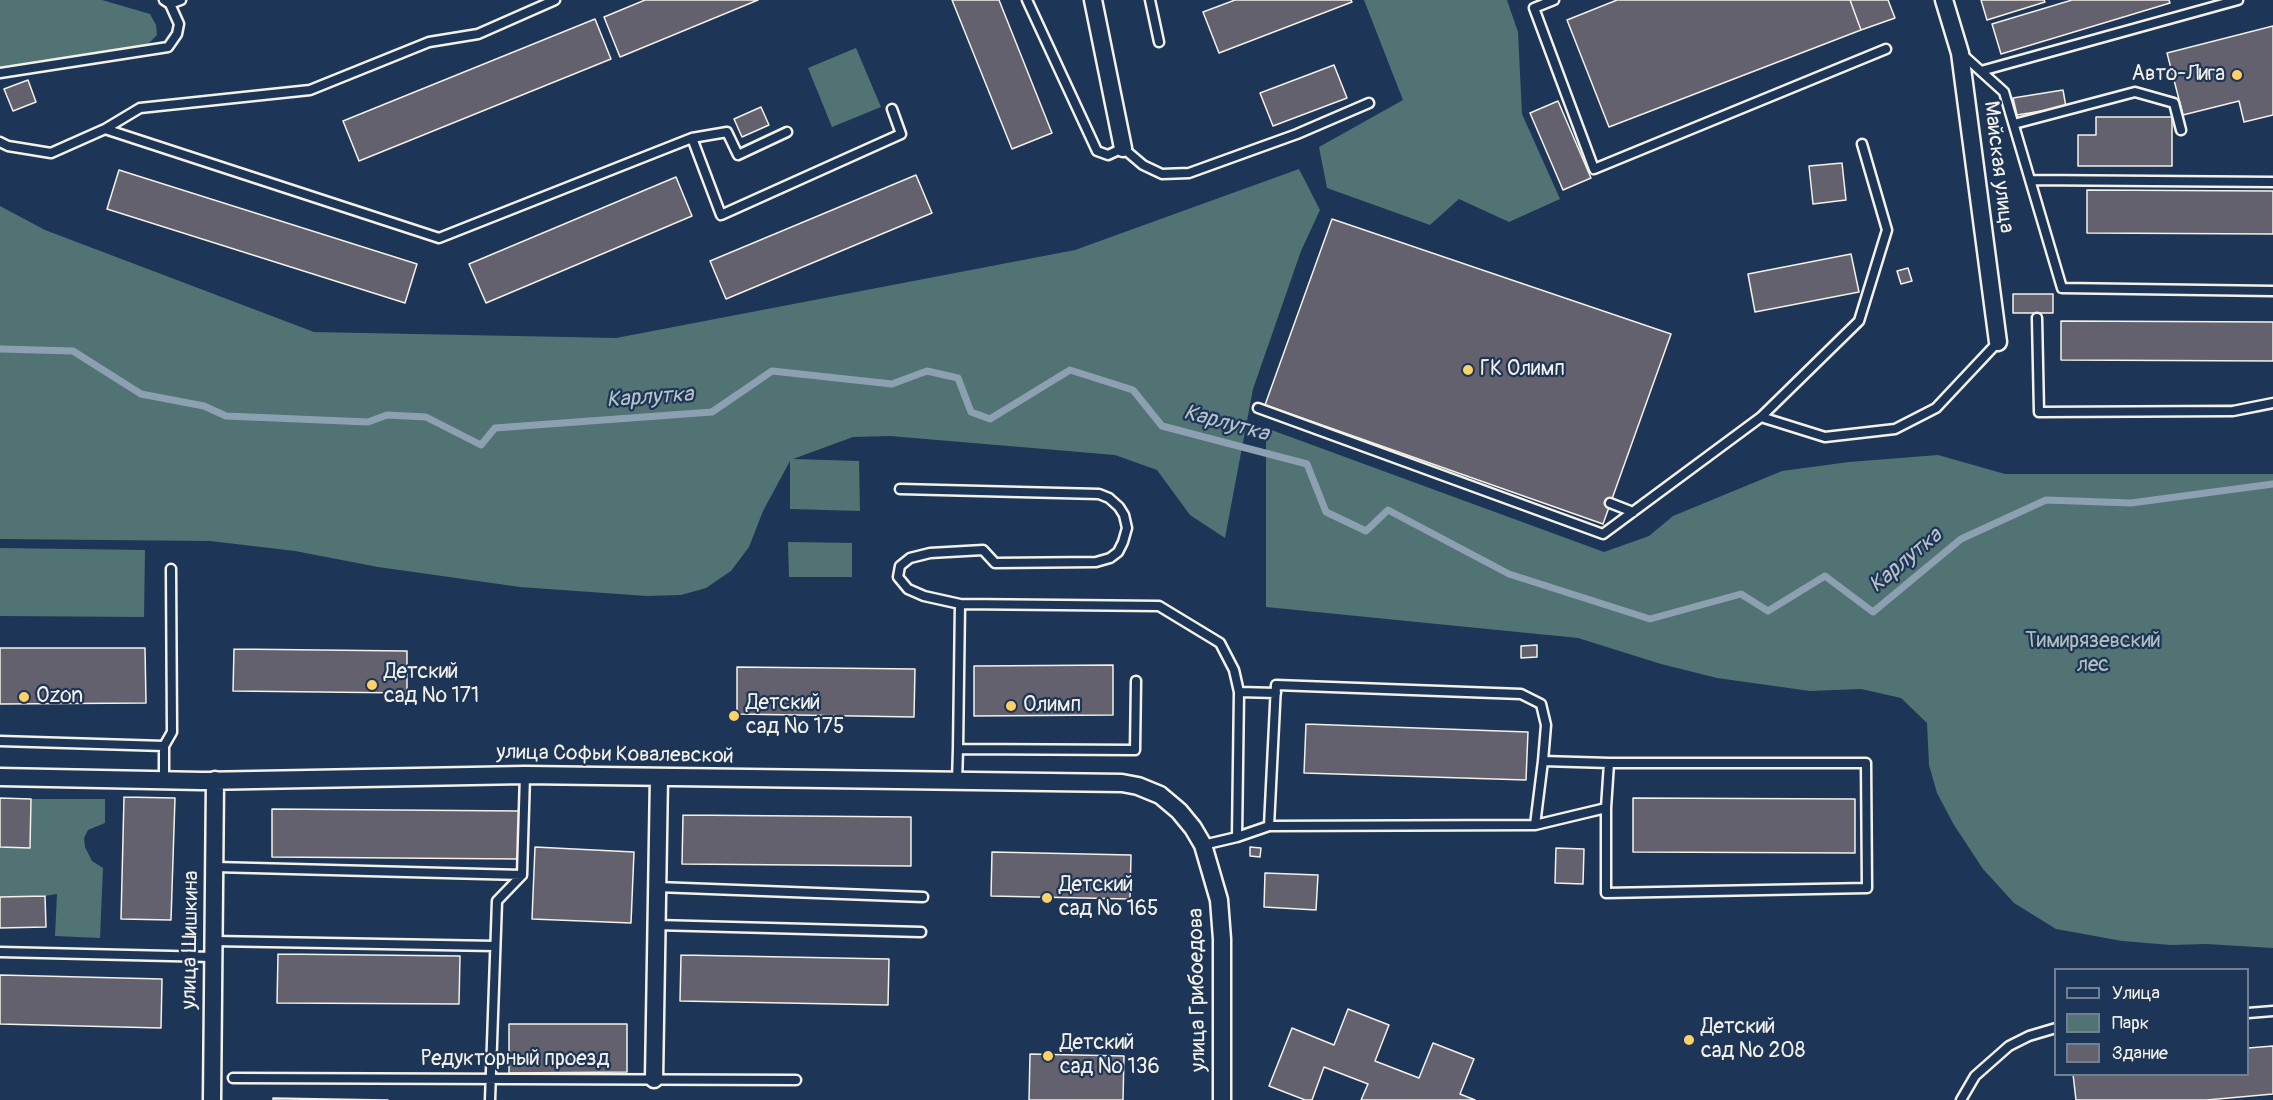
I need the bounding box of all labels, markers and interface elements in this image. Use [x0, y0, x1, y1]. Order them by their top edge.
place label: Авто-Лига [2131, 62, 2225, 88]
marker: Авто-Лига [2230, 68, 2244, 82]
street label: Майская улица [1977, 99, 2019, 235]
place label: ГК Олимп [1480, 357, 1565, 383]
marker: ГК Олимп [1461, 363, 1475, 377]
water label: Карлутка [606, 382, 694, 414]
water label: Карлутка [1181, 400, 1271, 448]
water label: Карлутка [1864, 523, 1948, 599]
park label: Тимирязевский лес [2025, 629, 2161, 679]
place label: Детский сад № 171 [384, 660, 479, 710]
marker: Детский сад № 171 [365, 678, 379, 692]
place label: Ozon [36, 684, 83, 710]
marker: Ozon [17, 690, 31, 704]
place label: Детский сад № 175 [746, 691, 844, 741]
place label: Олимп [1023, 693, 1081, 719]
marker: Олимп [1004, 699, 1018, 713]
marker: Детский сад № 175 [727, 709, 741, 723]
street label: улица Софьи Ковалевской [496, 740, 734, 770]
street label: улица Шишкина [177, 870, 205, 1010]
place label: Детский сад № 165 [1059, 873, 1158, 923]
marker: Детский сад № 165 [1040, 891, 1054, 905]
street label: улица Грибоедова [1184, 908, 1212, 1072]
legend [2054, 968, 2249, 1076]
text: Улица [2112, 982, 2160, 1005]
text: Парк [2112, 1012, 2149, 1035]
place label: Детский сад № 208 [1701, 1015, 1805, 1065]
place label: Детский сад № 136 [1060, 1031, 1160, 1081]
marker: Детский сад № 208 [1682, 1033, 1696, 1047]
text: Здание [2112, 1042, 2168, 1065]
street label: Редукторный проезд [421, 1047, 609, 1073]
marker: Детский сад № 136 [1041, 1049, 1055, 1063]

